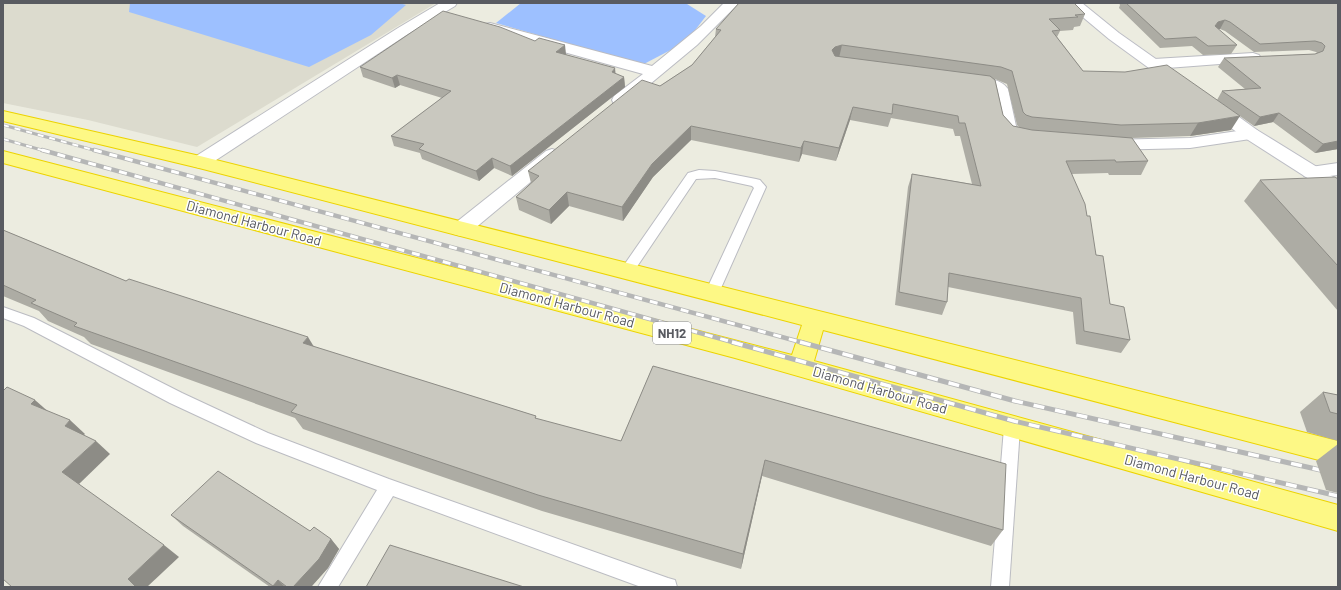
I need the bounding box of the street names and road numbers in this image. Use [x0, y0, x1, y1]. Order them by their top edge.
street label: Diamond Harbour Road [185, 196, 324, 249]
street label: Diamond Harbour Road [498, 278, 637, 331]
road number: NH12 [653, 322, 691, 344]
street label: Diamond Harbour Road [811, 362, 949, 417]
street label: Diamond Harbour Road [1123, 450, 1262, 503]

